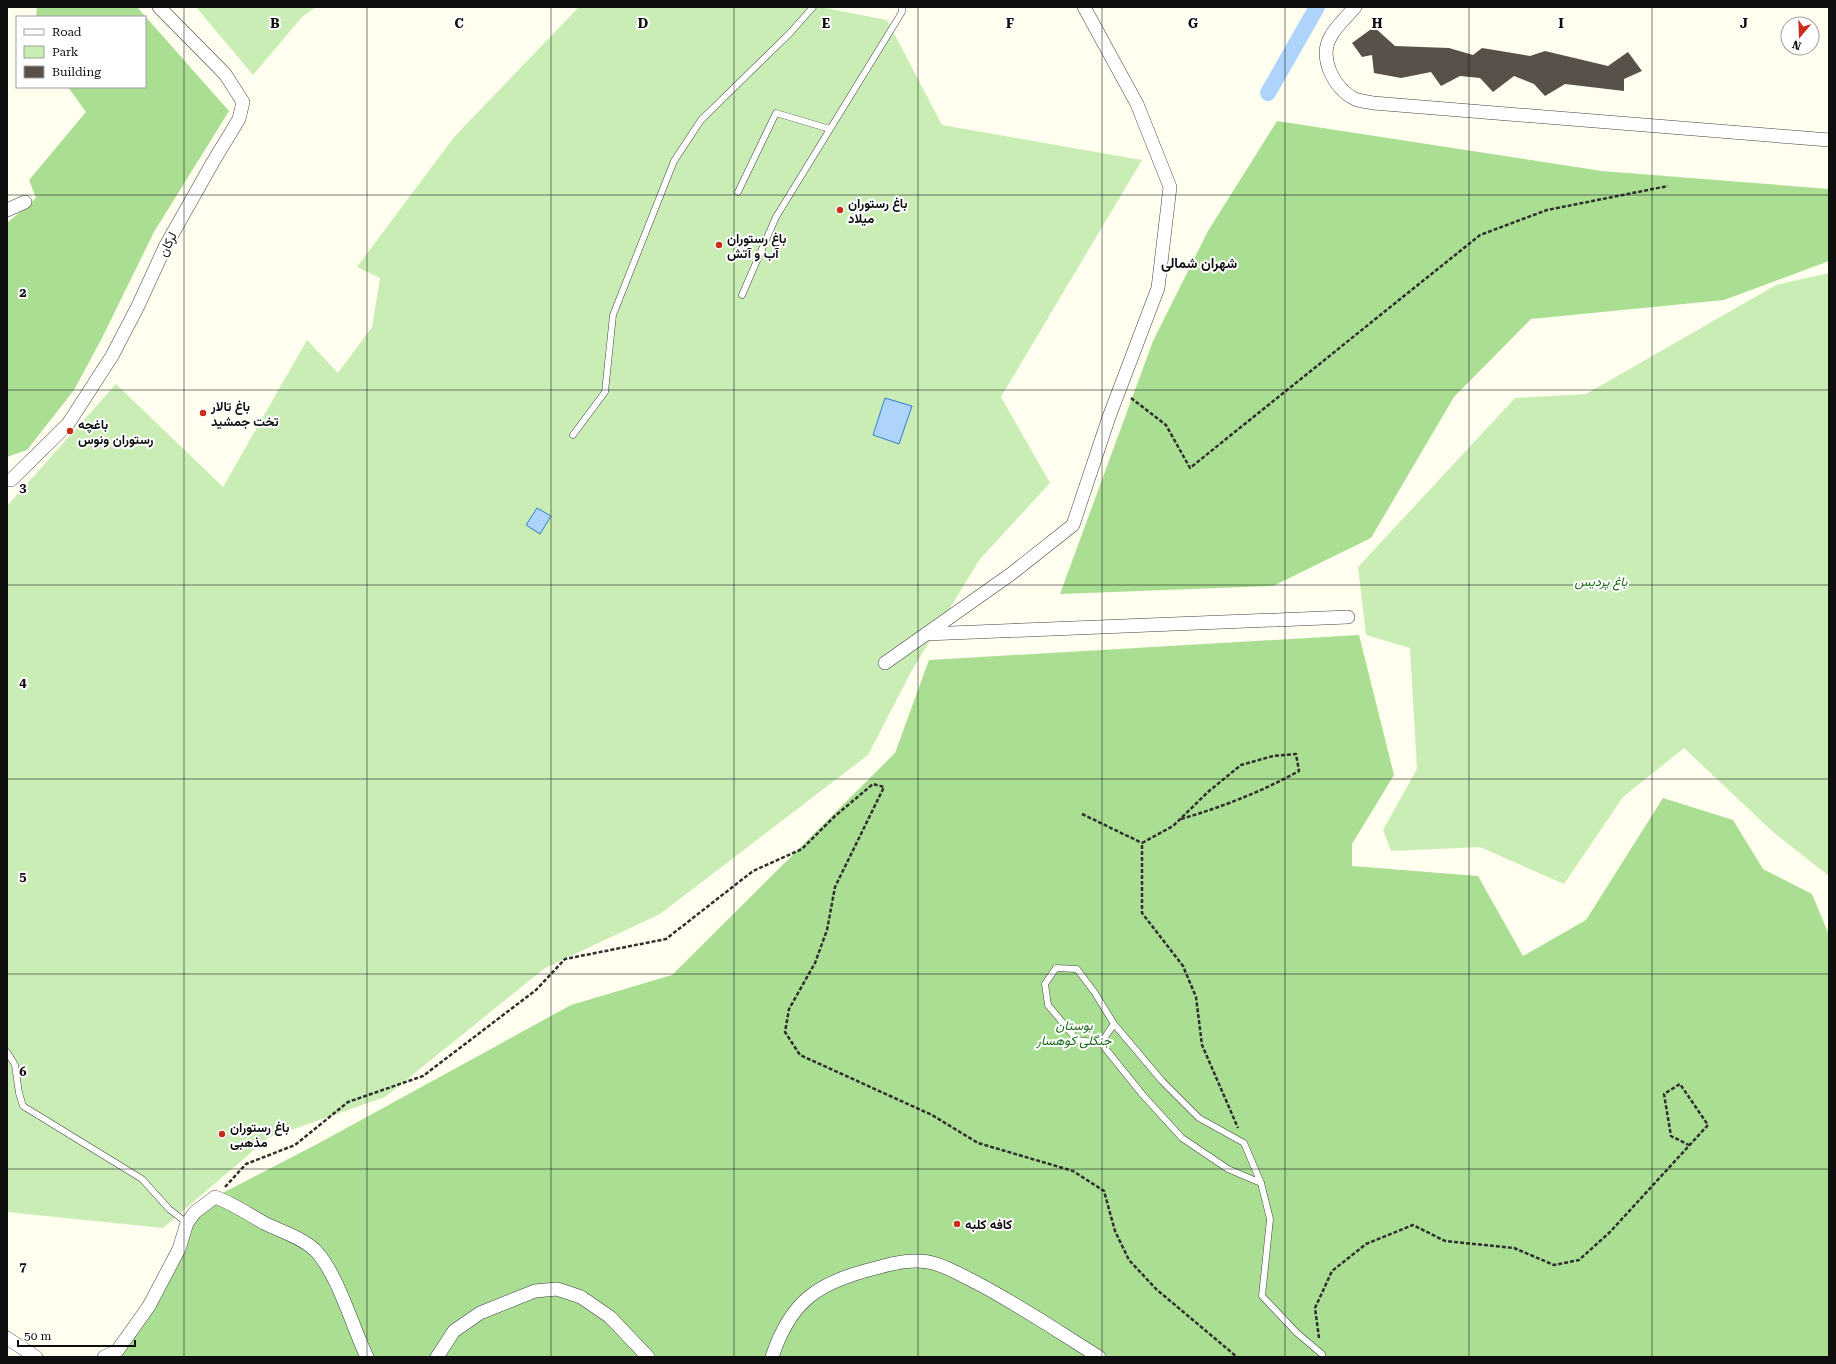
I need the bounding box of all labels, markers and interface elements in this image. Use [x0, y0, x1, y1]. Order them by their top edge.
legend [16, 16, 146, 88]
text: B [270, 16, 280, 31]
text: C [454, 16, 464, 31]
text: D [638, 16, 648, 31]
text: E [822, 16, 830, 31]
text: F [1006, 16, 1014, 31]
text: G [1188, 16, 1198, 31]
text: H [1372, 16, 1383, 31]
text: I [1558, 16, 1564, 31]
text: J [1740, 16, 1748, 31]
north arrow [1780, 16, 1820, 56]
text: Road [52, 25, 82, 39]
text: N [1790, 37, 1803, 53]
text: Park [52, 45, 79, 59]
text: Building [52, 65, 101, 79]
place label: باغ رستوران میلاد [848, 196, 907, 226]
marker: باغ رستوران میلاد [835, 205, 845, 215]
street label: لرکان [155, 229, 181, 259]
place label: باغ رستوران آب و آتش [727, 231, 786, 262]
marker: باغ رستوران آب و آتش [714, 240, 724, 250]
district label: شهران شمالی [1161, 255, 1237, 272]
text: 2 [19, 285, 27, 300]
place label: باغ تالار تخت جمشید [210, 399, 279, 429]
marker: باغ تالار تخت جمشید [198, 408, 208, 418]
place label: باغچه رستوران ونوس [78, 417, 154, 448]
marker: باغچه رستوران ونوس [65, 426, 75, 436]
text: 3 [19, 480, 27, 495]
park label: باغ پردیس [1575, 574, 1629, 591]
text: 4 [19, 675, 27, 690]
text: 5 [19, 869, 27, 884]
park label: بوستان جنگلی کوهسار [1036, 1018, 1113, 1049]
text: 6 [19, 1064, 27, 1079]
place label: باغ رستوران مذهبی [230, 1120, 289, 1150]
marker: باغ رستوران مذهبی [217, 1129, 227, 1139]
place label: کافه کلبه [965, 1217, 1012, 1232]
marker: کافه کلبه [952, 1219, 962, 1229]
text: 7 [19, 1259, 27, 1274]
scale bar [18, 1322, 135, 1348]
text: 50 m [24, 1329, 51, 1343]

